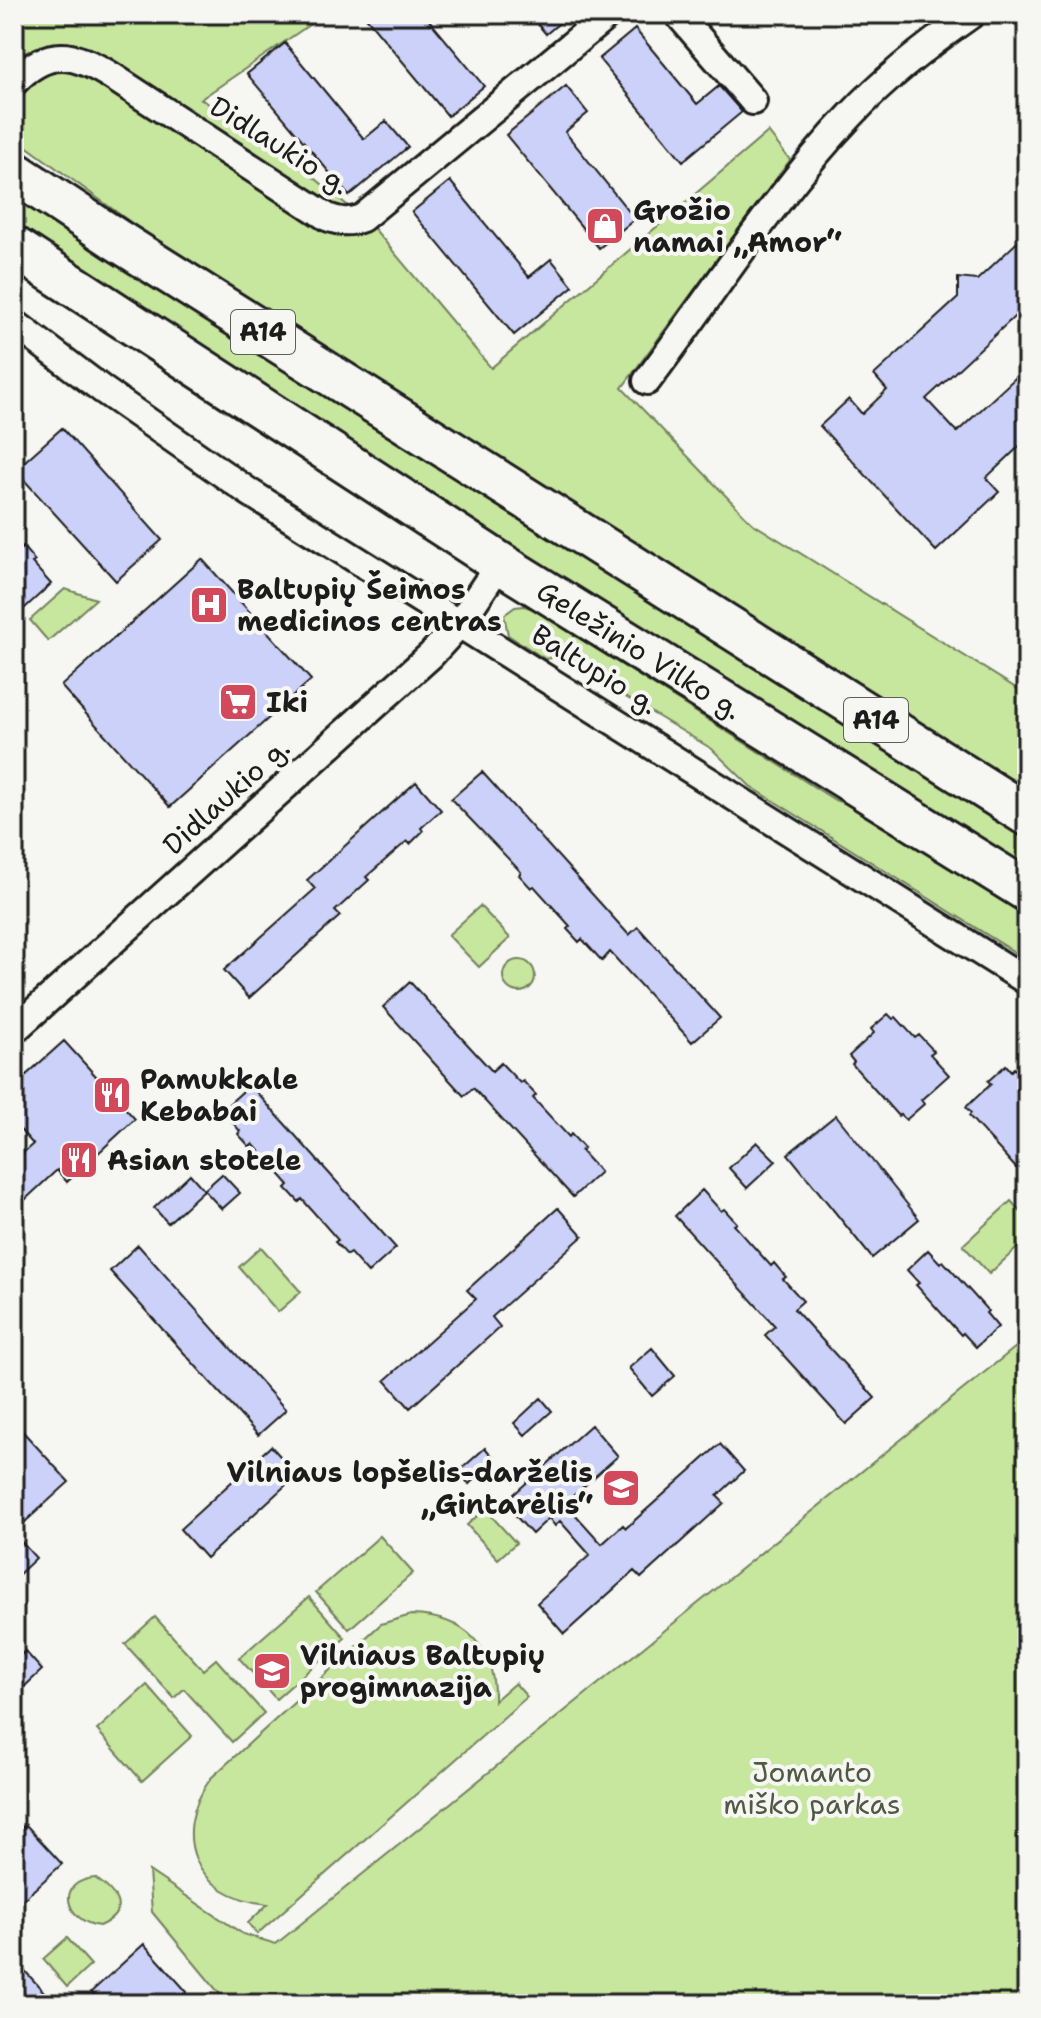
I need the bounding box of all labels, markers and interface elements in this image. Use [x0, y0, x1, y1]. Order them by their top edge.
street label: Didlaukio g. [203, 87, 357, 203]
place label: Grožio namai „Amor“ [633, 191, 842, 261]
shop icon: Grožio namai „Amor“ [584, 205, 626, 247]
road number: A14 [231, 310, 295, 354]
place label: Baltupių Šeimos medicinos centras [237, 570, 502, 640]
street label: Geležinio Vilko g. [530, 572, 749, 728]
hospital icon: Baltupių Šeimos medicinos centras [188, 584, 230, 626]
street label: Baltupio g. [524, 615, 666, 723]
supermarket icon: Iki [217, 681, 259, 723]
place label: Iki [266, 683, 308, 721]
road number: A14 [844, 698, 908, 742]
street label: Didlaukio g. [154, 729, 298, 863]
place label: Pamukkale Kebabai [140, 1060, 298, 1130]
restaurant icon: Pamukkale Kebabai [91, 1074, 133, 1116]
restaurant icon: Asian stotele [58, 1139, 100, 1181]
place label: Asian stotele [107, 1141, 302, 1179]
place label: Vilniaus lopšelis-darželis „Gintarėlis“ [227, 1453, 593, 1523]
school or university icon: Vilniaus lopšelis-darželis „Gintarėlis“ [600, 1467, 642, 1509]
place label: Vilniaus Baltupių progimnazija [300, 1636, 545, 1706]
school or university icon: Vilniaus Baltupių progimnazija [251, 1650, 293, 1692]
park label: Jomanto miško parkas [723, 1753, 901, 1823]

